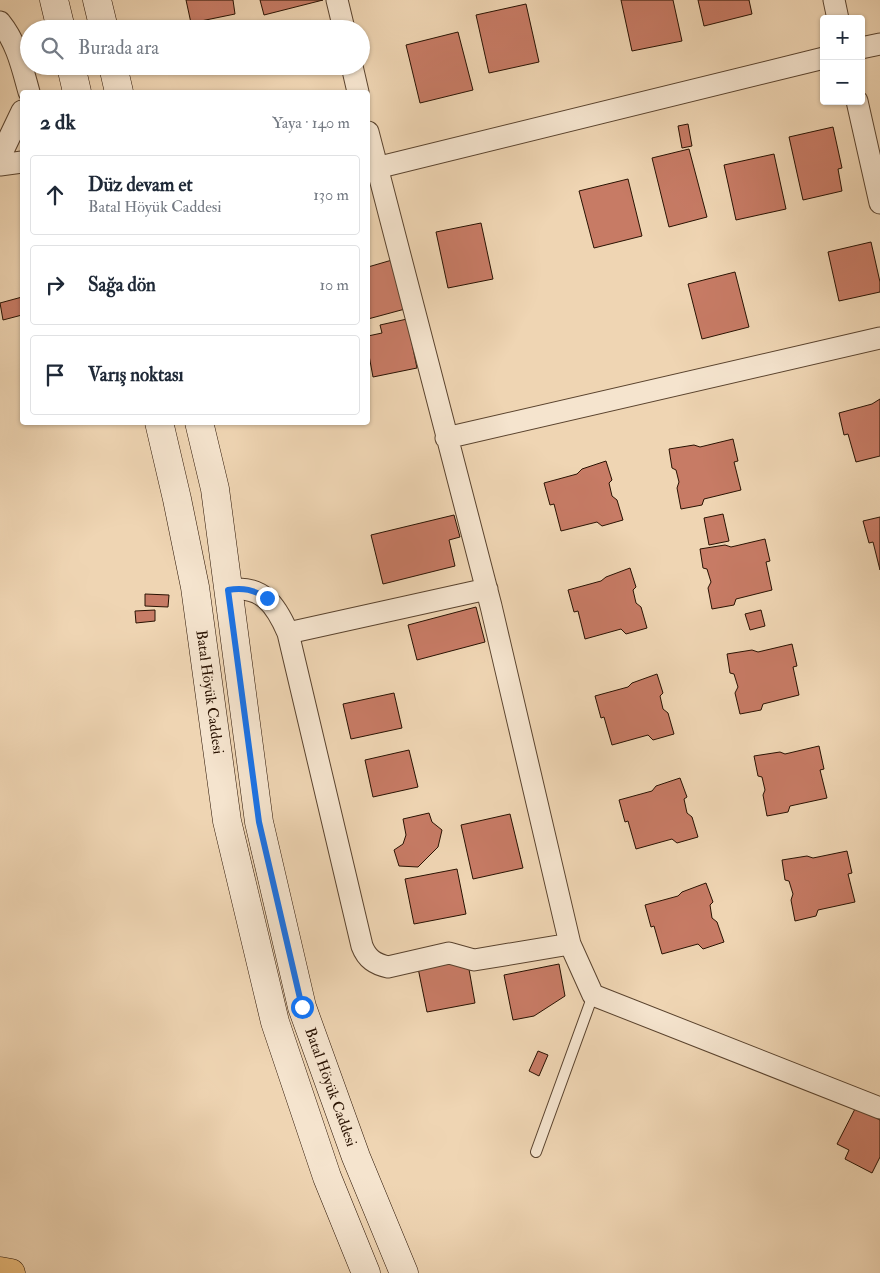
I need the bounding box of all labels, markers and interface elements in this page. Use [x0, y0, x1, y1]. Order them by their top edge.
map controls [820, 15, 865, 105]
button: + [820, 15, 865, 60]
search box [20, 20, 370, 75]
icon: search [38, 34, 66, 62]
text: Burada ara [78, 36, 159, 60]
button: − [820, 60, 865, 105]
text: 2 dk [40, 109, 75, 136]
text: Yaya · 140 m [272, 113, 350, 133]
text: Düz devam et [88, 173, 193, 197]
icon: ahead [41, 181, 69, 209]
text: 130 m [313, 185, 349, 205]
text: Batal Höyük Caddesi [88, 197, 222, 217]
icon: right [41, 271, 69, 299]
text: Sağa dön [88, 273, 156, 297]
text: 10 m [319, 275, 349, 295]
icon: arrive [41, 361, 69, 389]
text: Varış noktası [88, 363, 184, 387]
route end [256, 587, 279, 610]
street label: Batal Höyük Caddesi [191, 629, 228, 755]
route start [291, 996, 314, 1019]
street label: Batal Höyük Caddesi [300, 1025, 361, 1149]

